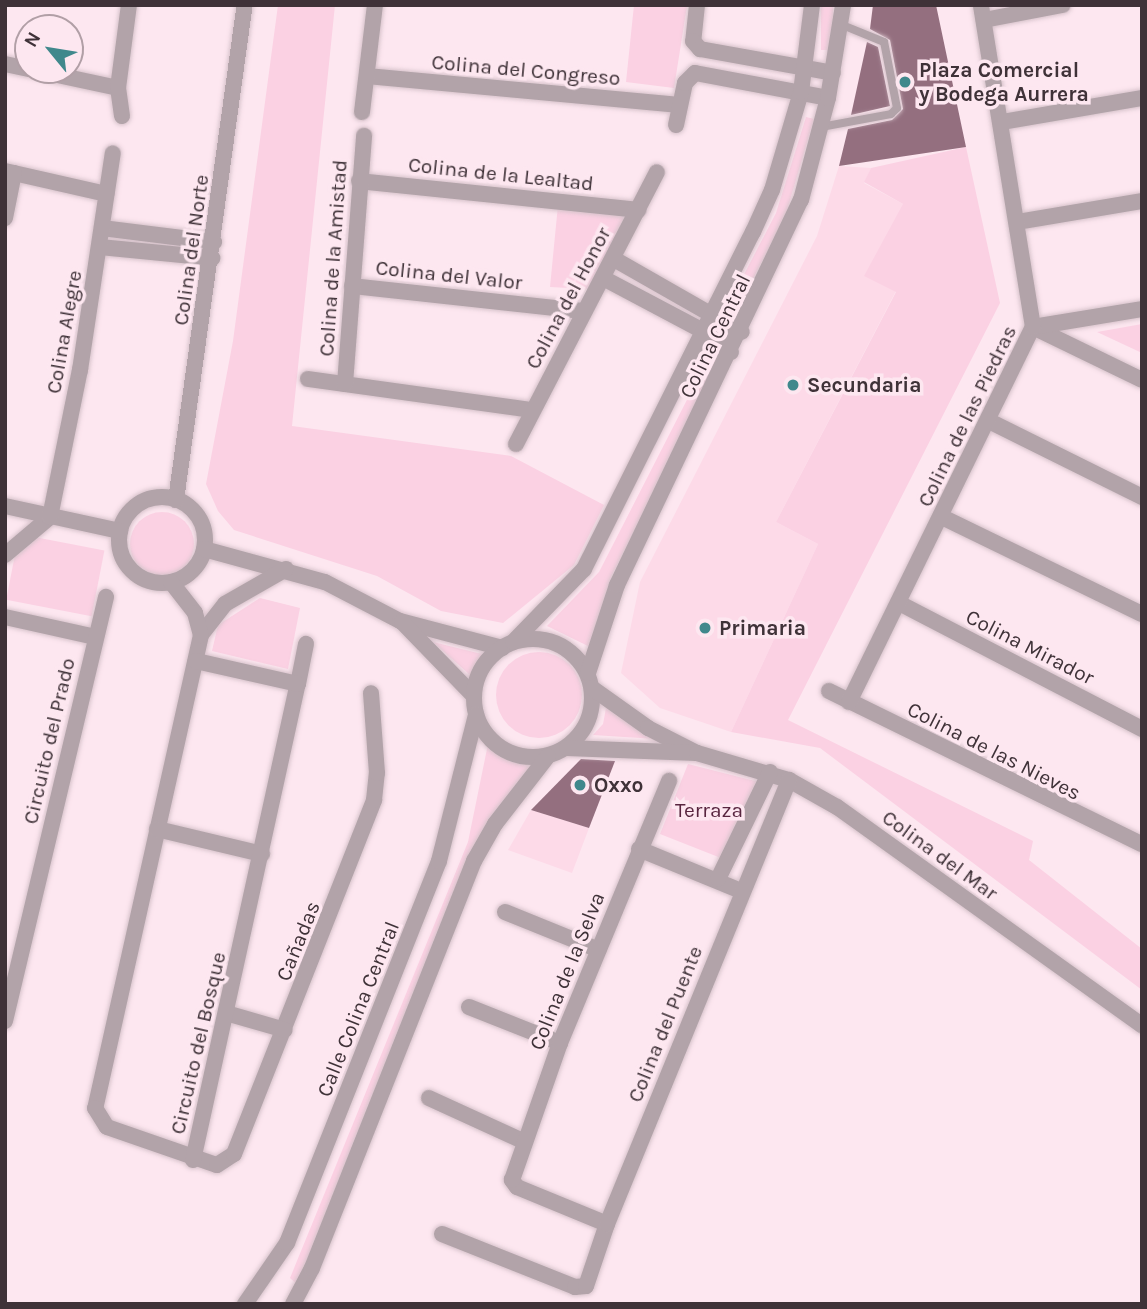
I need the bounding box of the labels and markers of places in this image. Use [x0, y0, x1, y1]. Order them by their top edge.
place label: Plaza Comercial y Bodega Aurrera [919, 57, 1089, 107]
marker: Plaza Comercial y Bodega Aurrera [897, 74, 913, 90]
place label: Secundaria [807, 372, 921, 398]
marker: Secundaria [785, 377, 801, 393]
place label: Primaria [719, 615, 806, 641]
marker: Primaria [697, 620, 713, 636]
place label: Oxxo [594, 772, 643, 798]
marker: Oxxo [572, 777, 588, 793]

